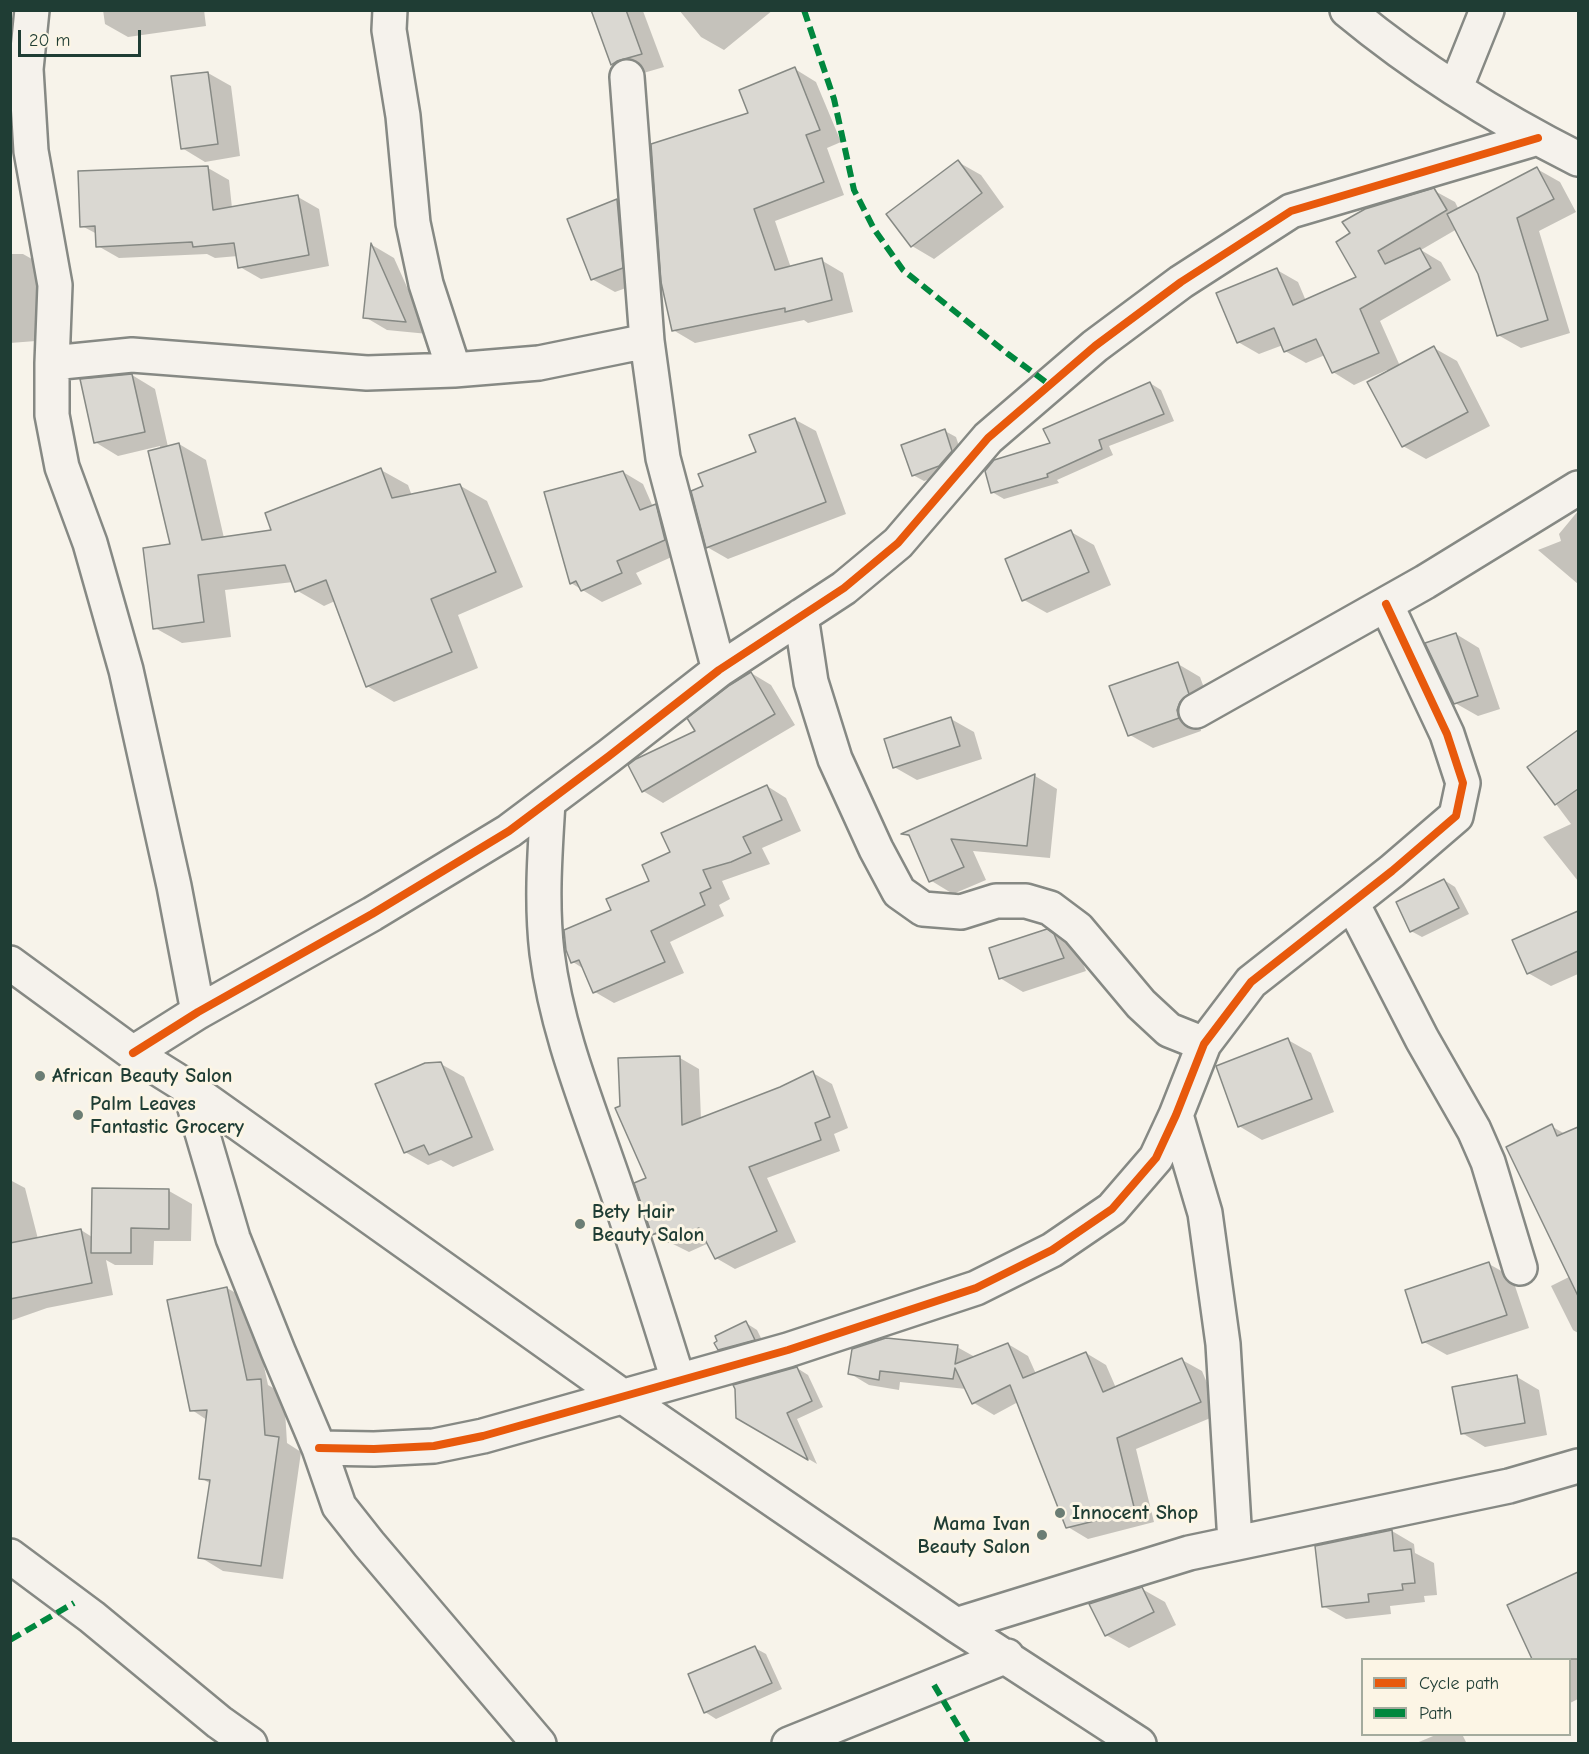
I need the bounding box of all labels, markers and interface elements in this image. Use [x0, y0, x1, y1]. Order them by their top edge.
scale bar [21, 18, 144, 56]
text: 20 m [29, 30, 70, 51]
place label: African Beauty Salon [52, 1064, 232, 1088]
marker: African Beauty Salon [33, 1069, 47, 1083]
place label: Palm Leaves Fantastic Grocery [90, 1092, 244, 1139]
marker: Palm Leaves Fantastic Grocery [71, 1108, 85, 1122]
place label: Bety Hair Beauty Salon [592, 1200, 704, 1247]
marker: Bety Hair Beauty Salon [573, 1217, 587, 1231]
place label: Innocent Shop [1072, 1501, 1198, 1525]
marker: Innocent Shop [1053, 1506, 1067, 1520]
place label: Mama Ivan Beauty Salon [918, 1512, 1030, 1559]
marker: Mama Ivan Beauty Salon [1035, 1528, 1049, 1542]
legend [1361, 1658, 1571, 1736]
text: Cycle path [1419, 1673, 1499, 1694]
text: Path [1419, 1703, 1452, 1724]

